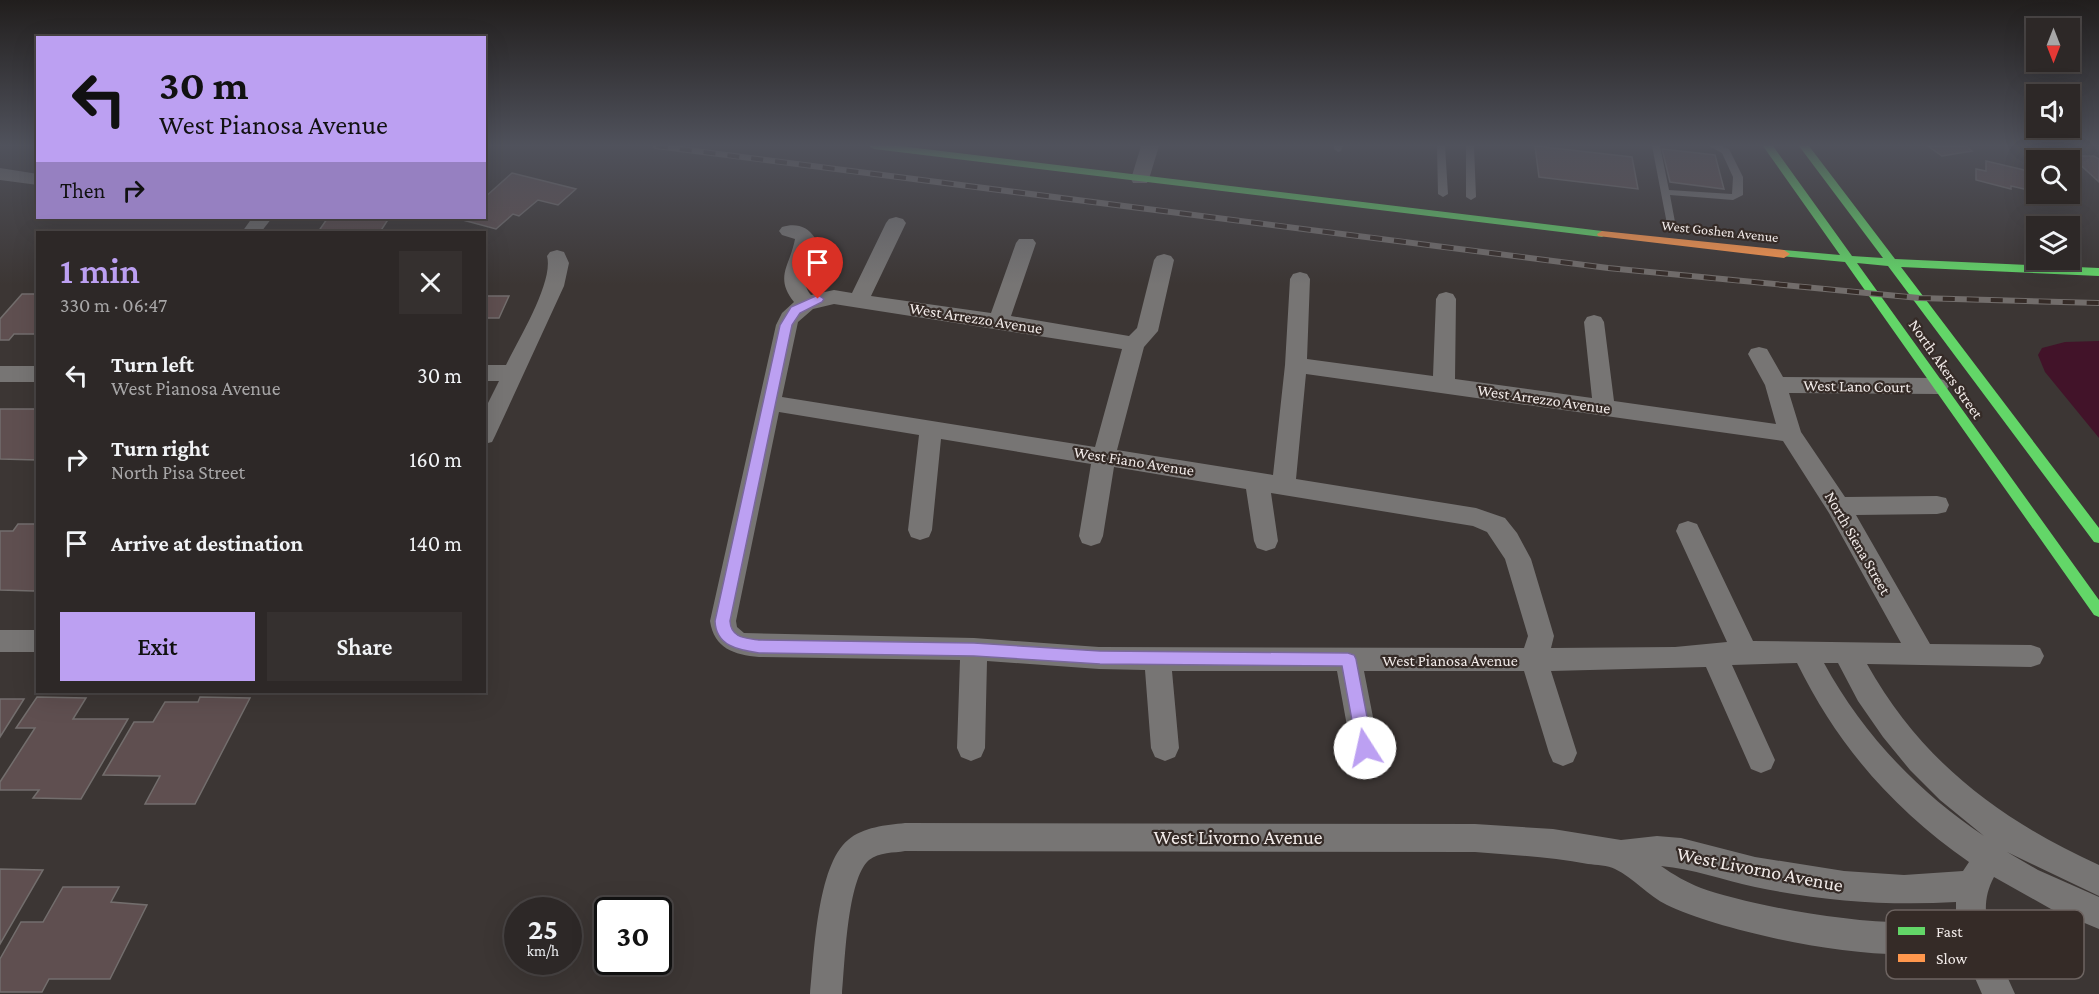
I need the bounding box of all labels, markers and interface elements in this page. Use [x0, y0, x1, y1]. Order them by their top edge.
north arrow [2026, 18, 2080, 72]
map controls [2026, 18, 2080, 270]
icon: left [60, 60, 138, 138]
text: 30 m [159, 61, 249, 108]
button: sound [2026, 84, 2080, 138]
text: West Pianosa Avenue [159, 110, 388, 140]
button: search [2026, 150, 2080, 204]
icon: right [117, 174, 150, 207]
text: Then [60, 178, 105, 203]
button: layers [2026, 216, 2080, 270]
street label: West Goshen Avenue [1661, 217, 1779, 245]
pin [792, 237, 843, 299]
icon: arrive [801, 246, 834, 279]
text: 1 min [60, 251, 140, 291]
button: close [399, 251, 462, 314]
text: 330 m · 06:47 [60, 294, 167, 316]
street label: West Arrezzo Avenue [908, 299, 1044, 337]
street label: North Akers Street [1906, 316, 1987, 422]
text: Turn left [111, 352, 194, 377]
icon: left [60, 359, 93, 392]
text: 30 m [417, 363, 462, 388]
text: West Pianosa Avenue [111, 377, 281, 399]
street label: West Lano Court [1803, 377, 1911, 395]
street label: West Arrezzo Avenue [1476, 381, 1612, 417]
text: Turn right [111, 436, 209, 461]
icon: right [60, 443, 93, 476]
street label: West Fiano Avenue [1073, 443, 1195, 479]
text: 160 m [409, 447, 462, 472]
text: North Pisa Street [111, 461, 245, 483]
street label: North Siena Street [1822, 488, 1895, 598]
icon: arrive [60, 527, 93, 560]
text: Arrive at destination [111, 531, 303, 556]
text: 140 m [409, 531, 462, 556]
button: Exit [60, 612, 255, 681]
button: Share [267, 612, 462, 681]
street label: West Pianosa Avenue [1382, 652, 1518, 669]
position arrow [1333, 716, 1397, 780]
street label: West Livorno Avenue [1153, 826, 1323, 848]
street label: West Livorno Avenue [1675, 842, 1845, 896]
speed limit sign: 30 [594, 897, 672, 975]
legend [1886, 910, 2084, 979]
text: 25 [528, 912, 558, 945]
text: Fast [1936, 923, 1963, 940]
text: km/h [527, 943, 559, 959]
text: Slow [1936, 950, 1968, 967]

